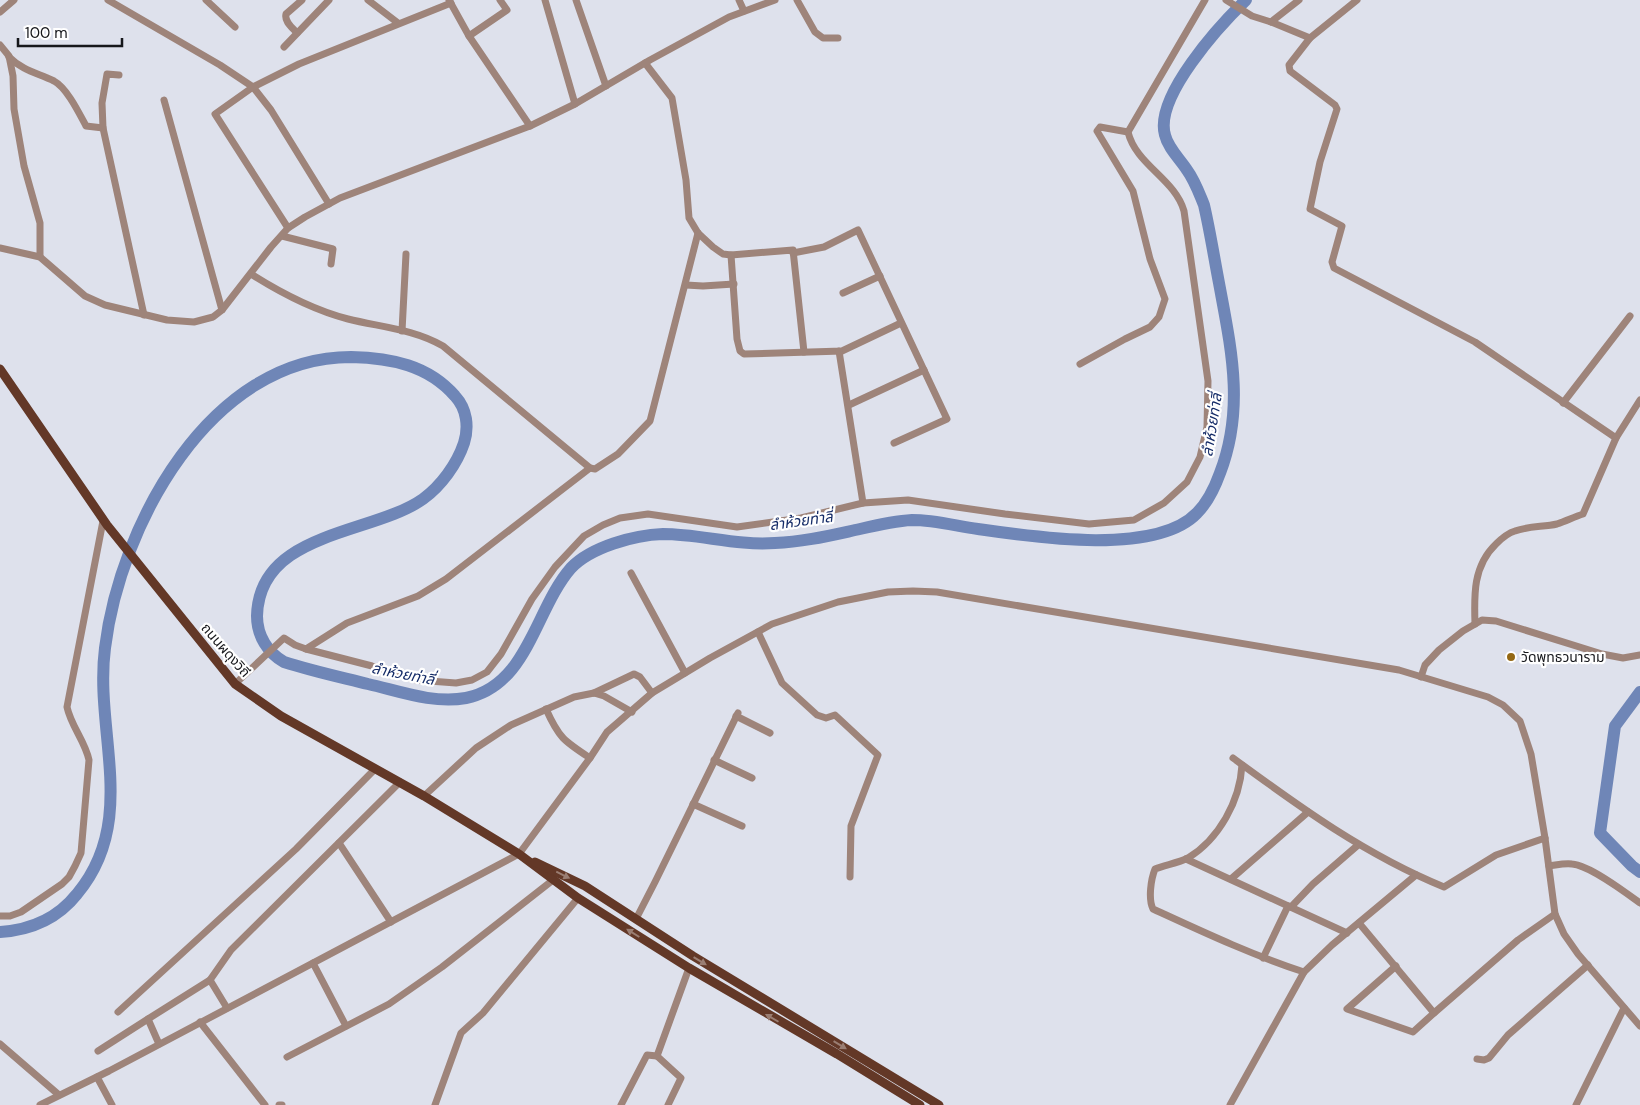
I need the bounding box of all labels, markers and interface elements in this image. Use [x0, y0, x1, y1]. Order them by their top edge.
scale bar [18, 15, 121, 47]
text: 100 m [25, 23, 68, 43]
water label: ลำห้วยท่าลี่ [1196, 389, 1227, 458]
water label: ลำห้วยท่าลี่ [768, 505, 837, 535]
street label: ถนนผดุงวิถี [198, 619, 254, 681]
place label: วัดพุทธวนาราม [1521, 648, 1605, 666]
marker: วัดพุทธวนาราม [1505, 651, 1517, 663]
water label: ลำห้วยท่าลี่ [370, 657, 439, 690]
one-way arrow [556, 871, 570, 879]
one-way arrow [627, 929, 640, 938]
one-way arrow [694, 956, 707, 965]
one-way arrow [766, 1013, 779, 1022]
one-way arrow [833, 1040, 846, 1049]

